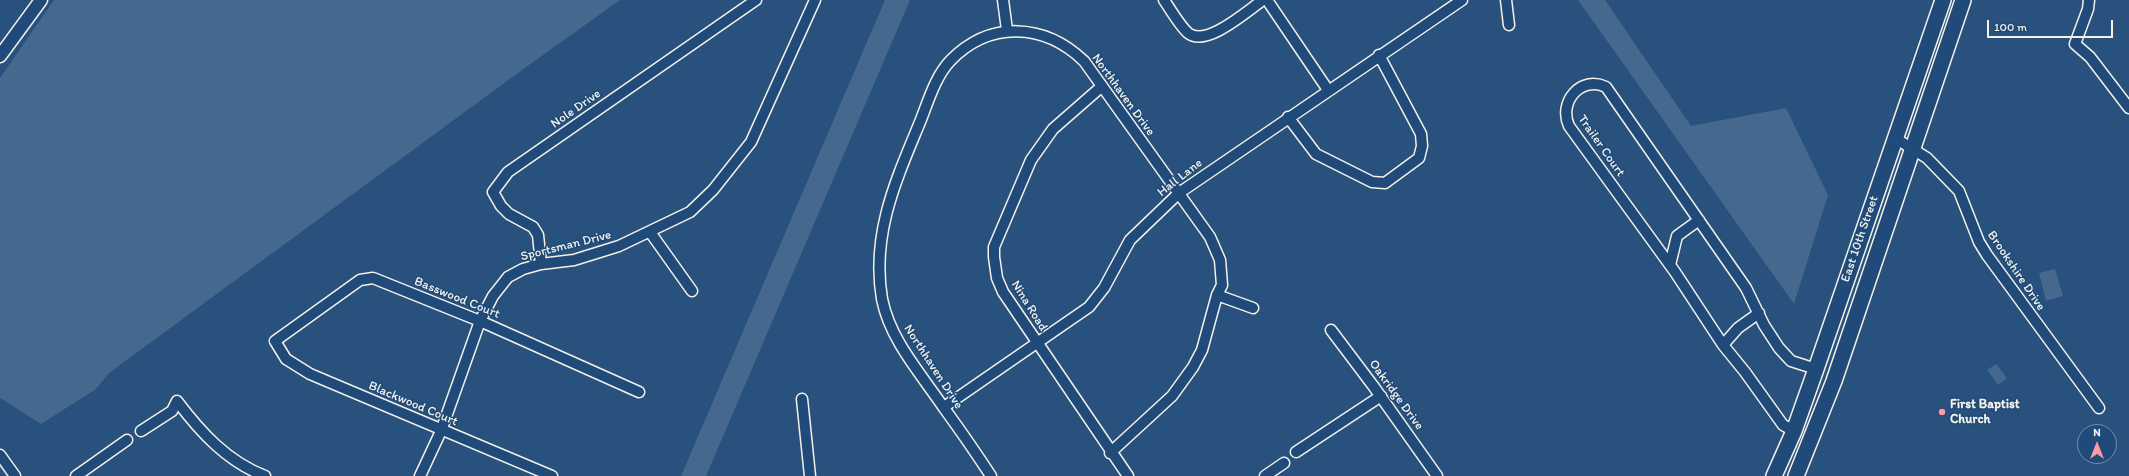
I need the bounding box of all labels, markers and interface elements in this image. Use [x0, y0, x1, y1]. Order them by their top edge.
scale bar [1989, 12, 2115, 38]
text: 100 m [1994, 20, 2027, 34]
street label: Northhaven Drive [1088, 51, 1158, 139]
street label: Nole Drive [548, 86, 604, 132]
street label: Trailer Court [1574, 112, 1628, 180]
street label: Hall Lane [1154, 156, 1206, 200]
street label: East 10th Street [1838, 194, 1882, 284]
street label: Sportsman Drive [519, 227, 613, 265]
street label: Brookshire Drive [1984, 228, 2048, 314]
street label: Basswood Court [412, 274, 502, 322]
street label: Nina Road [1007, 278, 1051, 334]
street label: Northhaven Drive [900, 322, 966, 412]
street label: Oakridge Drive [1365, 357, 1427, 433]
street label: Blackwood Court [366, 378, 460, 430]
place label: First Baptist Church [1950, 397, 2020, 428]
marker: First Baptist Church [1937, 407, 1947, 417]
north arrow [2077, 424, 2117, 464]
text: N [2093, 426, 2101, 439]

